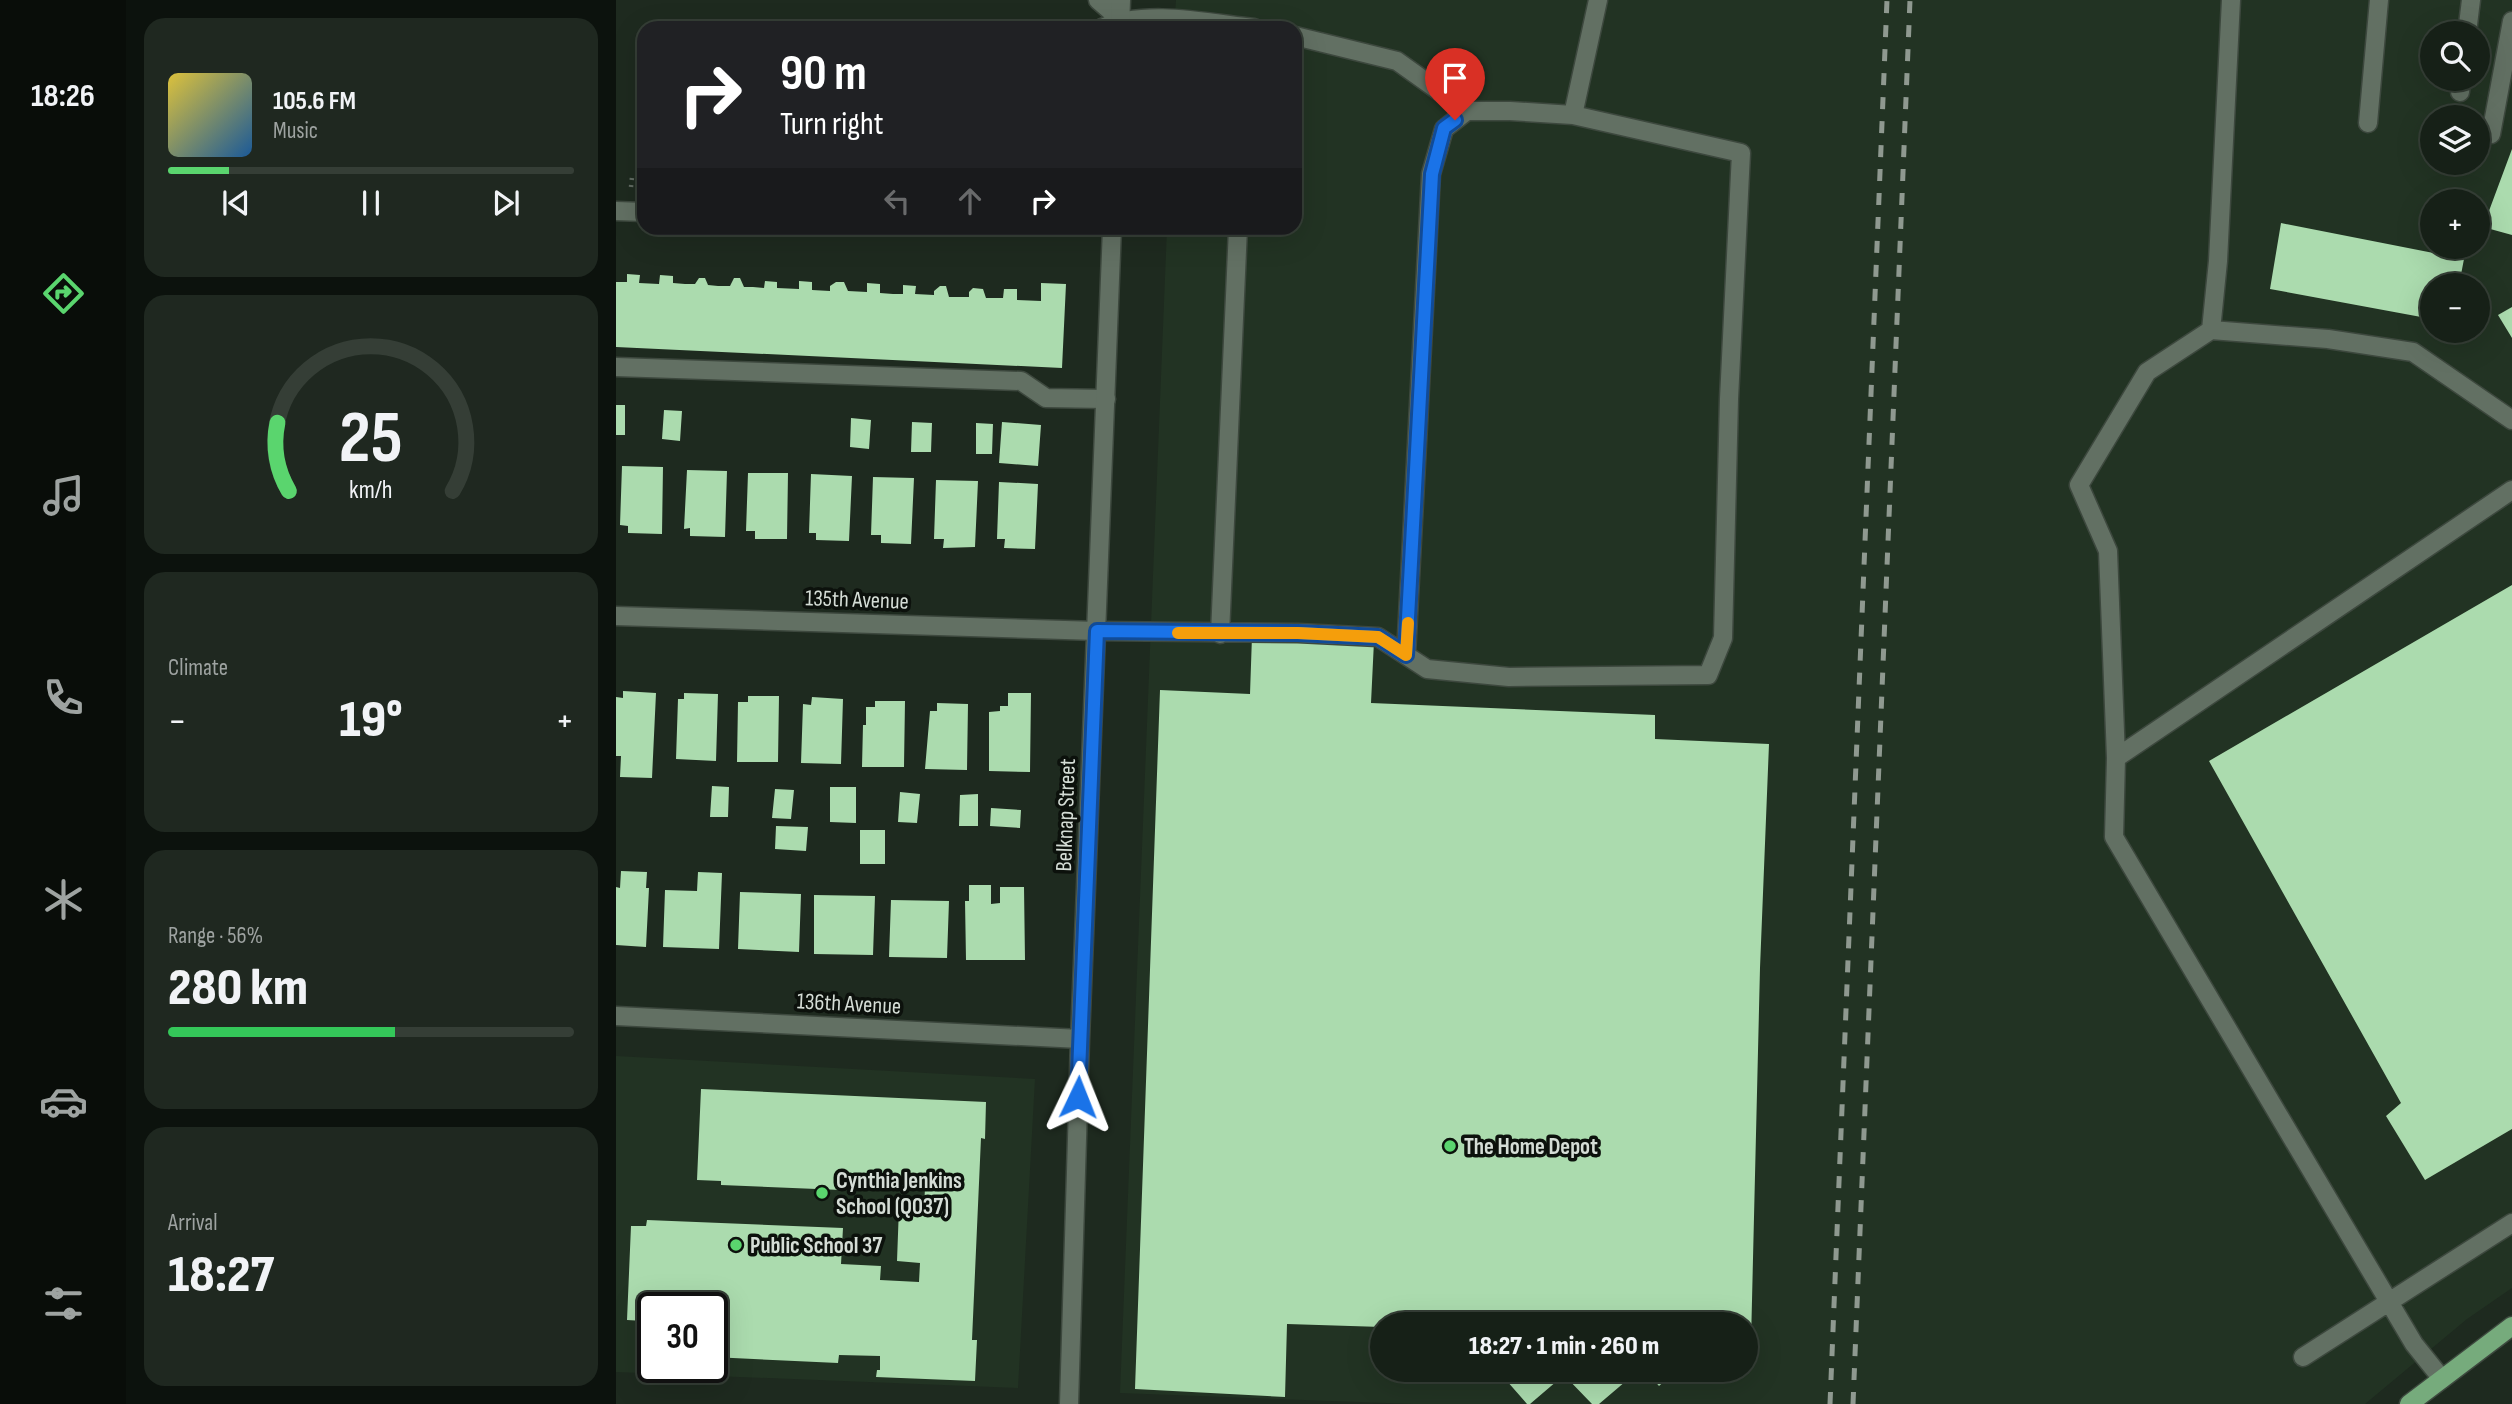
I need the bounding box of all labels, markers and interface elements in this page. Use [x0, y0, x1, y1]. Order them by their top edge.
map controls [2420, 21, 2490, 343]
button: search [2420, 21, 2490, 91]
text: 90 m [780, 45, 867, 104]
pin [1425, 48, 1485, 120]
icon: right [665, 49, 756, 140]
icon: arrive [1436, 59, 1474, 97]
text: 18:26 [31, 77, 95, 116]
text: 105.6 FM [273, 86, 356, 117]
text: Turn right [780, 105, 884, 144]
button: layers [2420, 105, 2490, 175]
text: Music [273, 117, 318, 145]
icon: left [878, 182, 916, 220]
icon: ahead [951, 182, 989, 220]
icon: right [1024, 182, 1062, 220]
icon: previous [217, 184, 255, 222]
icon: pause [352, 184, 390, 222]
icon: next [487, 184, 525, 222]
button: + [2420, 189, 2490, 259]
icon: directions [39, 269, 88, 318]
button: − [2420, 273, 2490, 343]
text: 25 [339, 395, 403, 483]
icon: music [39, 471, 88, 520]
text: km/h [349, 475, 393, 506]
street label: 135th Avenue [805, 584, 909, 616]
text: Climate [168, 654, 228, 682]
icon: phone [39, 673, 88, 722]
text: 19° [339, 689, 403, 752]
text: − [168, 699, 187, 744]
text: + [555, 699, 574, 744]
street label: Belknap Street [1050, 758, 1082, 872]
icon: climate [39, 875, 88, 924]
text: Range · 56% [168, 922, 263, 950]
text: 280 km [168, 957, 308, 1020]
street label: 136th Avenue [796, 987, 902, 1021]
position arrow [1041, 1060, 1115, 1134]
icon: car [39, 1077, 88, 1126]
place label: The Home Depot [1464, 1133, 1598, 1161]
marker: The Home Depot [1442, 1138, 1458, 1154]
place label: Cynthia Jenkins School (Q037) [836, 1167, 962, 1221]
marker: Cynthia Jenkins School (Q037) [814, 1185, 830, 1201]
text: Arrival [168, 1209, 217, 1237]
place label: Public School 37 [750, 1232, 882, 1260]
marker: Public School 37 [728, 1237, 744, 1253]
text: 18:27 [168, 1244, 274, 1307]
icon: filters [39, 1279, 88, 1328]
speed limit sign: 30 [637, 1292, 728, 1383]
text: 18:27 · 1 min · 260 m [1469, 1331, 1659, 1362]

